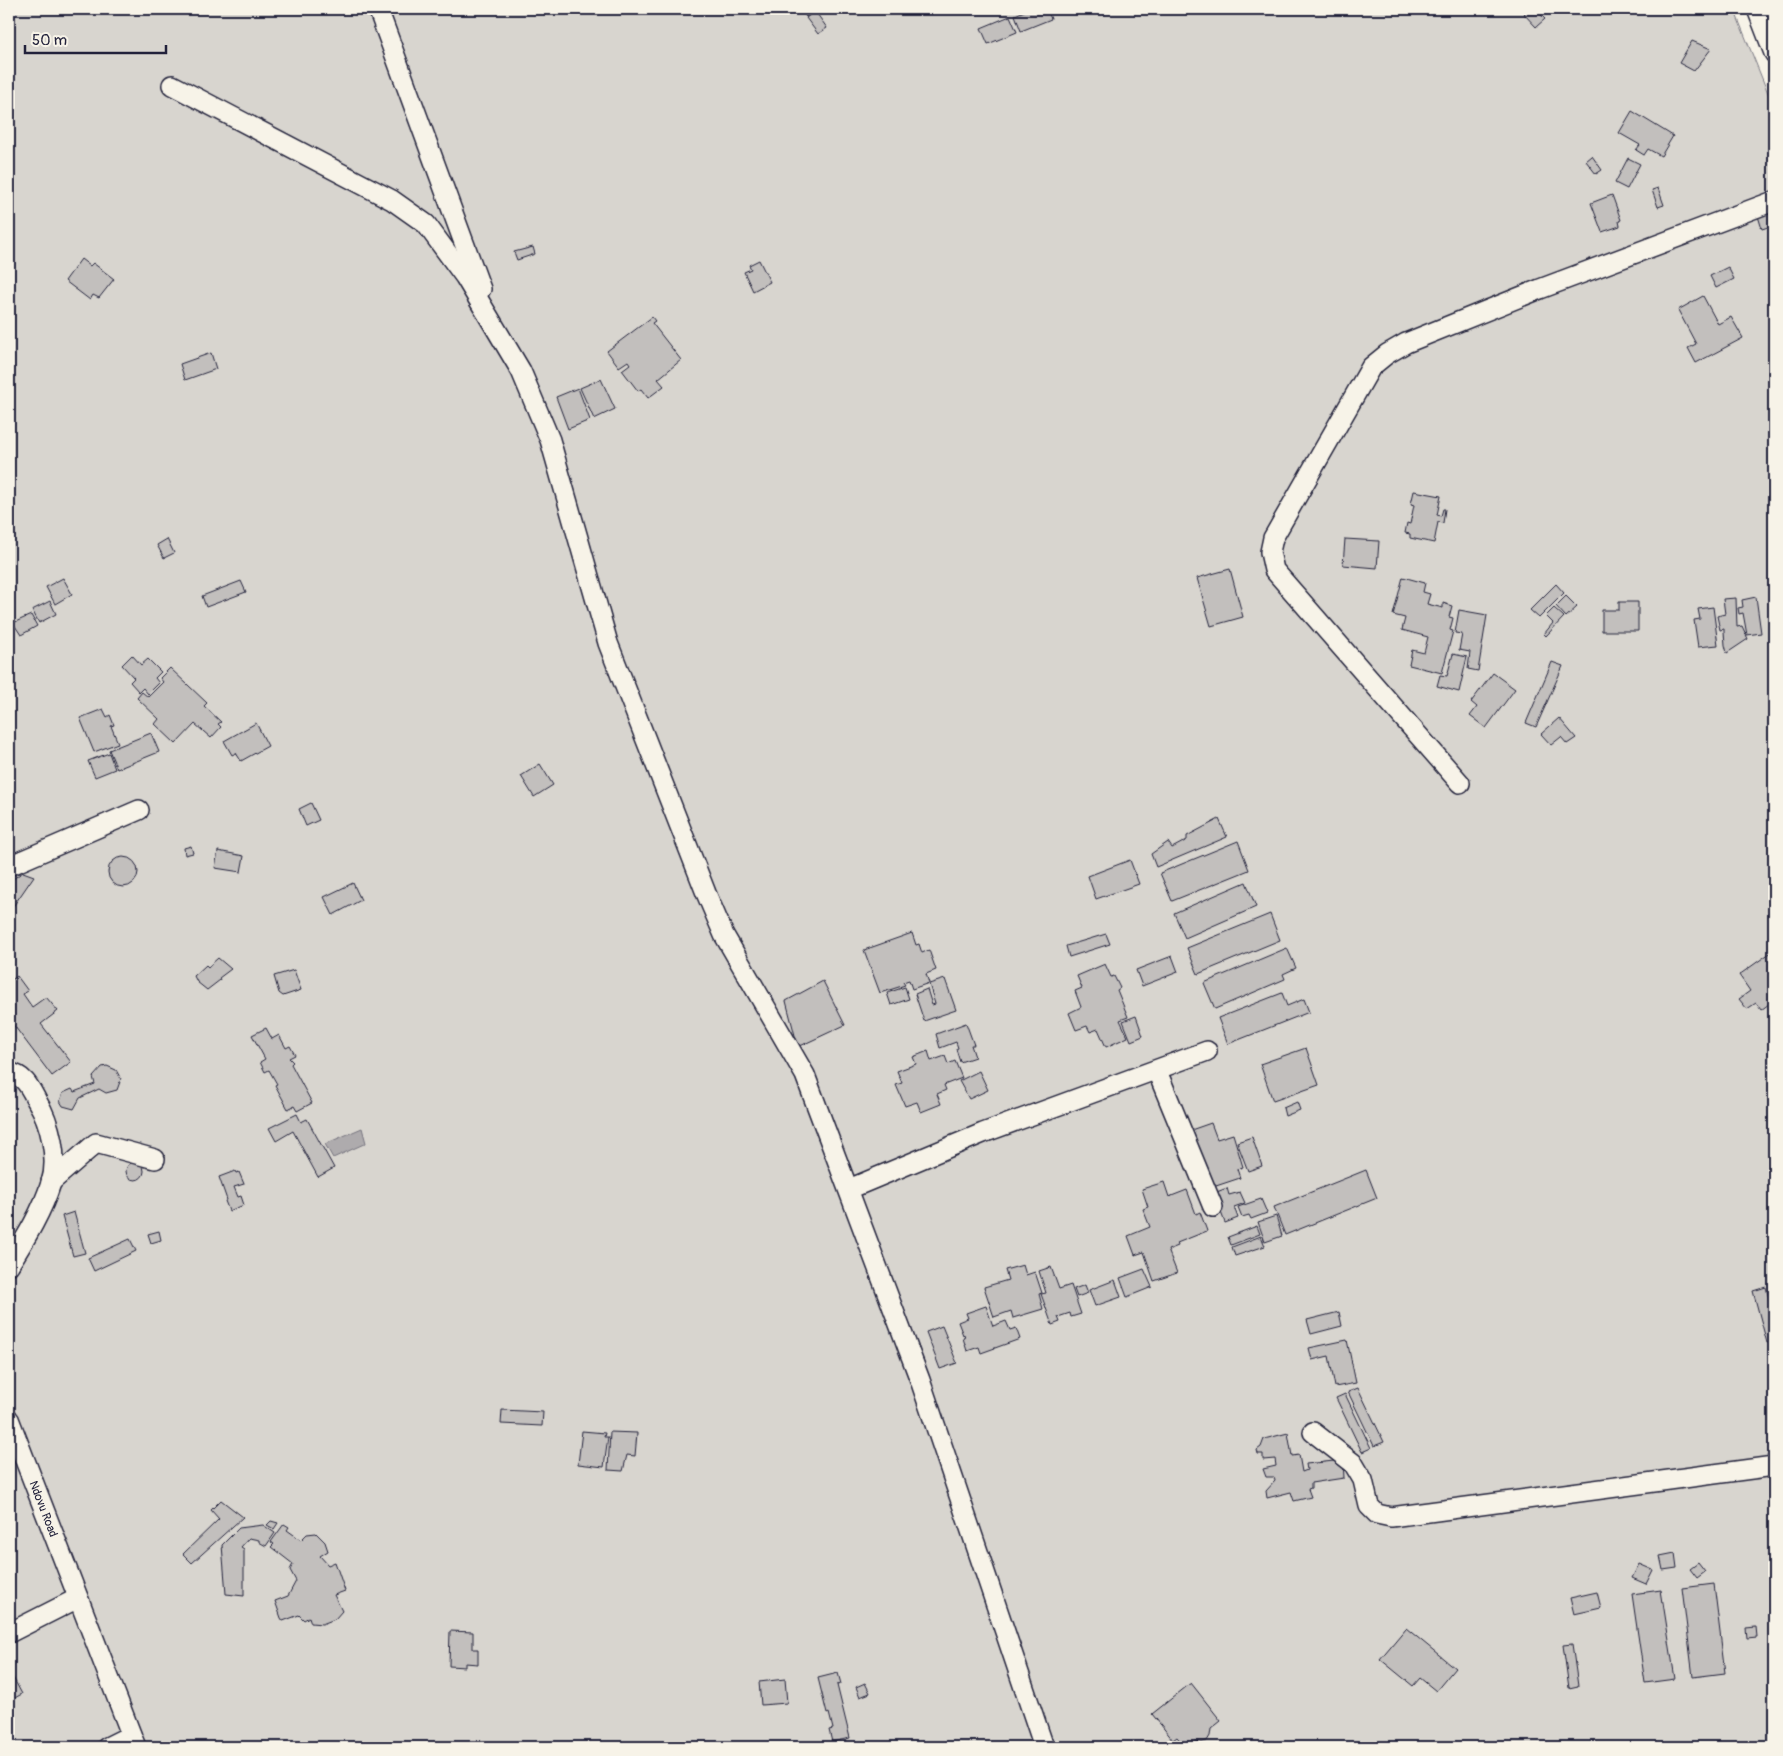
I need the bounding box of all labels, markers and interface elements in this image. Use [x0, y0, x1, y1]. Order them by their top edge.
scale bar [25, 22, 166, 54]
text: 50 m [32, 31, 67, 50]
street label: Ndovu Road [25, 1479, 61, 1539]

